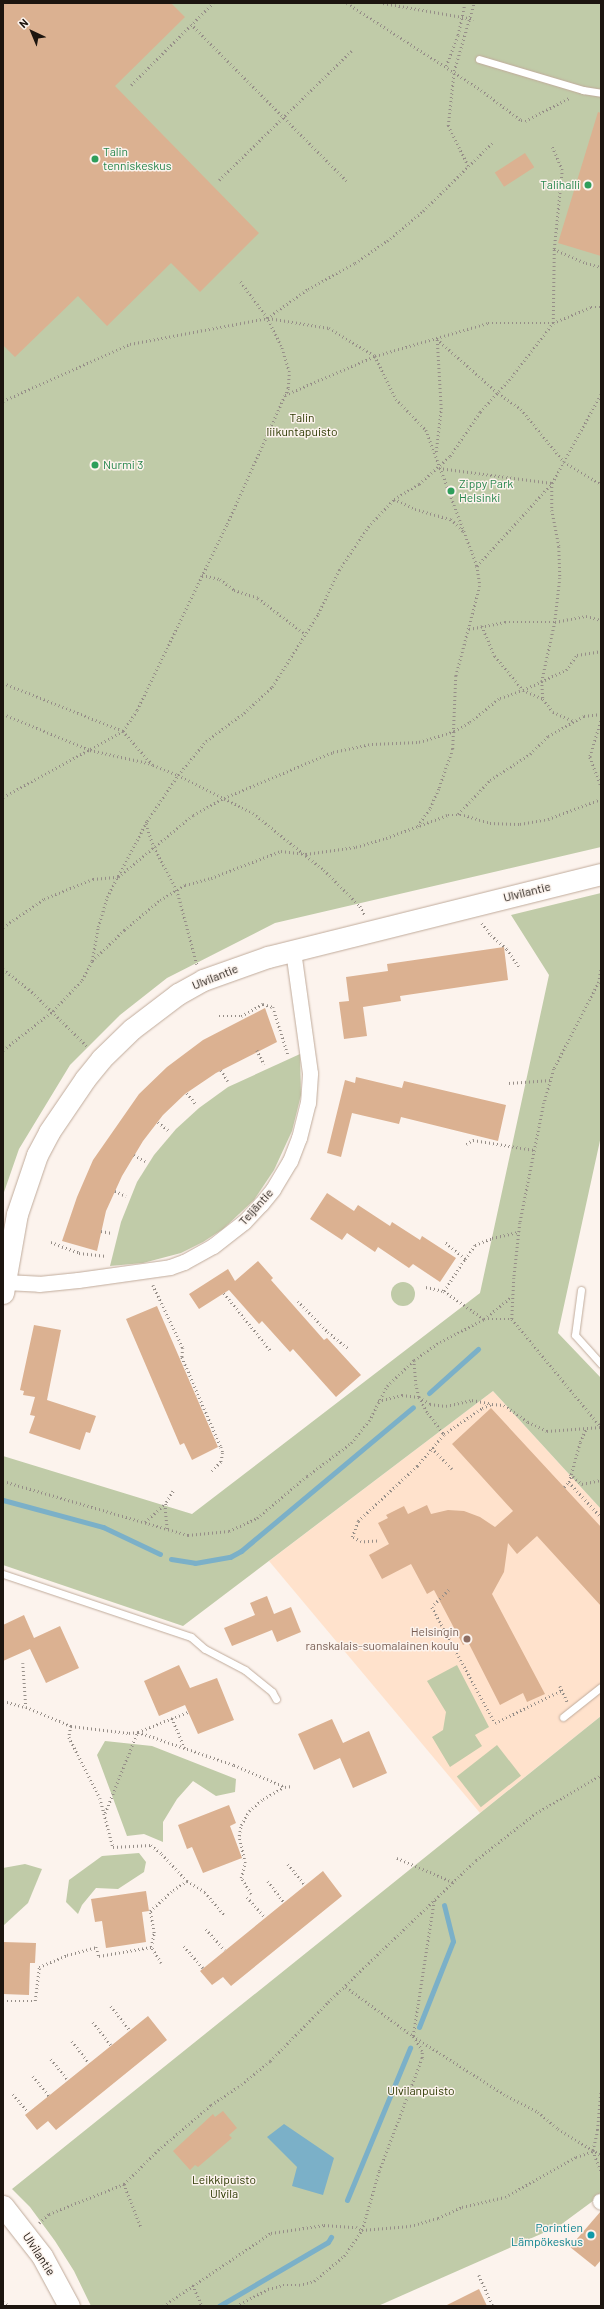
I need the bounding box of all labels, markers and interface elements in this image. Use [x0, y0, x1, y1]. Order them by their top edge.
north arrow [12, 12, 52, 52]
text: N [16, 16, 30, 30]
place label: Talin tenniskeskus [103, 145, 171, 173]
marker: Talin tenniskeskus [90, 154, 100, 164]
place label: Talihalli [540, 178, 580, 192]
marker: Talihalli [583, 180, 593, 190]
park label: Talin liikuntapuisto [267, 411, 337, 439]
place label: Nurmi 3 [103, 458, 143, 472]
marker: Nurmi 3 [90, 460, 100, 470]
place label: Zippy Park Helsinki [459, 477, 513, 505]
marker: Zippy Park Helsinki [446, 486, 456, 496]
street label: Ulvilantie [502, 879, 552, 905]
street label: Ulvilantie [190, 961, 240, 993]
street label: Teljäntie [236, 1186, 276, 1228]
place label: Helsingin ranskalais-suomalainen koulu [305, 1625, 459, 1653]
marker: Helsingin ranskalais-suomalainen koulu [462, 1634, 472, 1644]
park label: Ulvilanpuisto [387, 2084, 455, 2098]
park label: Leikkipuisto Ulvila [192, 2173, 256, 2201]
place label: Porintien Lämpökeskus [511, 2221, 583, 2249]
street label: Ulvilantie [20, 2230, 58, 2278]
marker: Porintien Lämpökeskus [586, 2230, 596, 2240]

